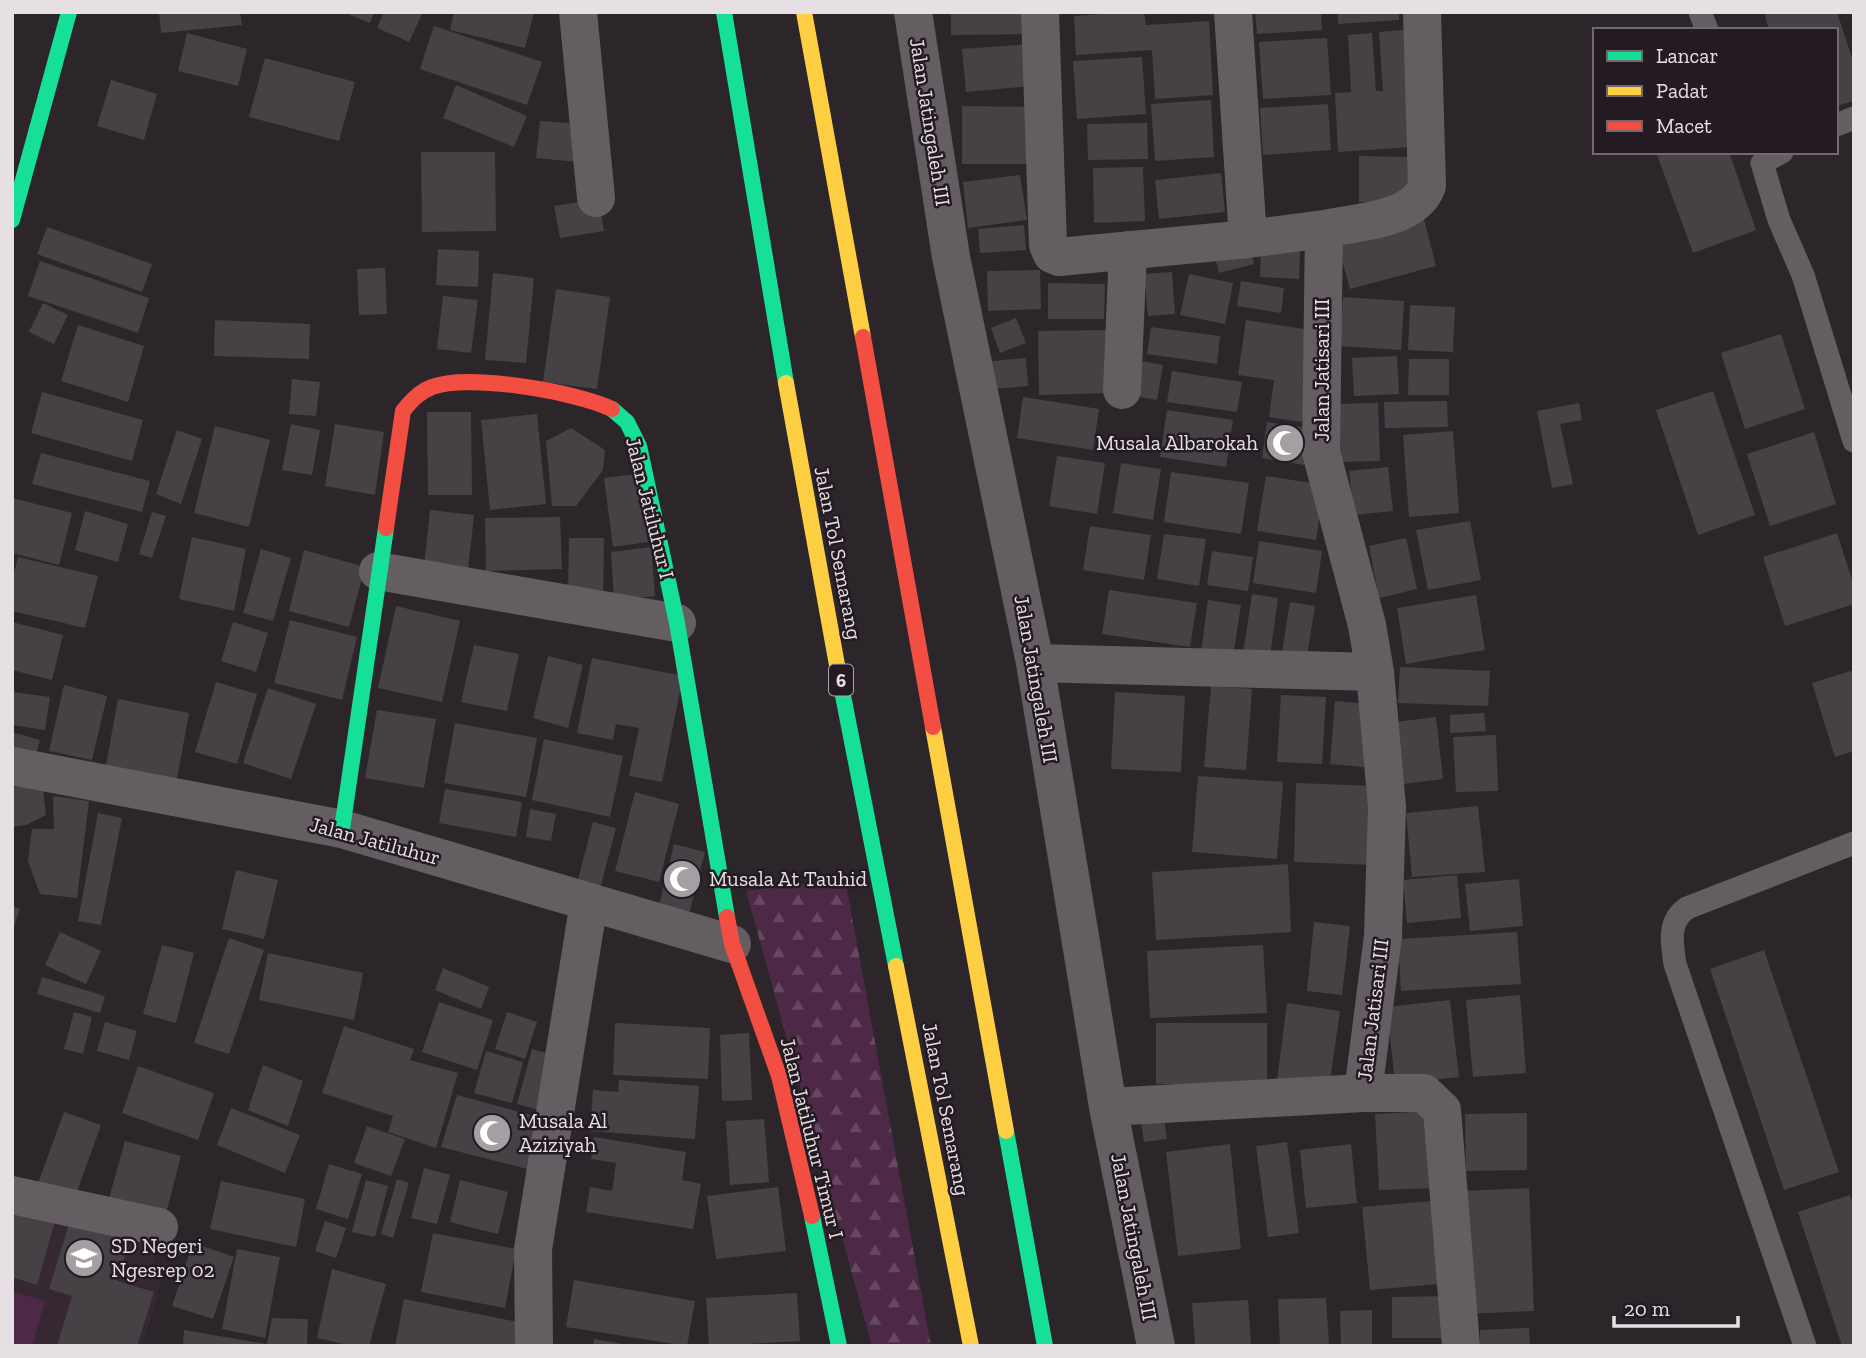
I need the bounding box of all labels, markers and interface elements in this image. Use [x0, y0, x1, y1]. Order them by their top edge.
legend [1593, 28, 1838, 154]
street label: Jalan Jatingaleh III [905, 36, 956, 208]
text: Lancar [1656, 43, 1718, 68]
text: Padat [1656, 78, 1708, 103]
text: Macet [1656, 113, 1712, 138]
street label: Jalan Jatisari III [1309, 298, 1334, 442]
mosque icon: Musala Albarokah [1264, 422, 1306, 464]
place label: Musala Albarokah [1096, 430, 1258, 455]
street label: Jalan Jatiluhur I [621, 434, 680, 581]
street label: Jalan Tol Semarang [809, 464, 868, 642]
street label: Jalan Jatingaleh III [1009, 593, 1064, 765]
road number: 6 [829, 664, 853, 695]
street label: Jalan Jatiluhur [307, 811, 443, 870]
mosque icon: Musala At Tauhid [661, 858, 703, 900]
place label: Musala At Tauhid [709, 866, 868, 891]
street label: Jalan Jatisari III [1351, 937, 1394, 1083]
street label: Jalan Tol Semarang [917, 1020, 976, 1198]
street label: Jalan Jatiluhur Timur I [775, 1035, 850, 1241]
place label: Musala Al Aziziyah [519, 1108, 608, 1157]
mosque icon: Musala Al Aziziyah [471, 1112, 513, 1154]
street label: Jalan Jatingaleh III [1106, 1151, 1163, 1323]
place label: SD Negeri Ngesrep 02 [111, 1233, 215, 1282]
school or university icon: SD Negeri Ngesrep 02 [63, 1237, 105, 1279]
scale bar [1614, 1284, 1738, 1328]
text: 20 m [1624, 1296, 1670, 1321]

